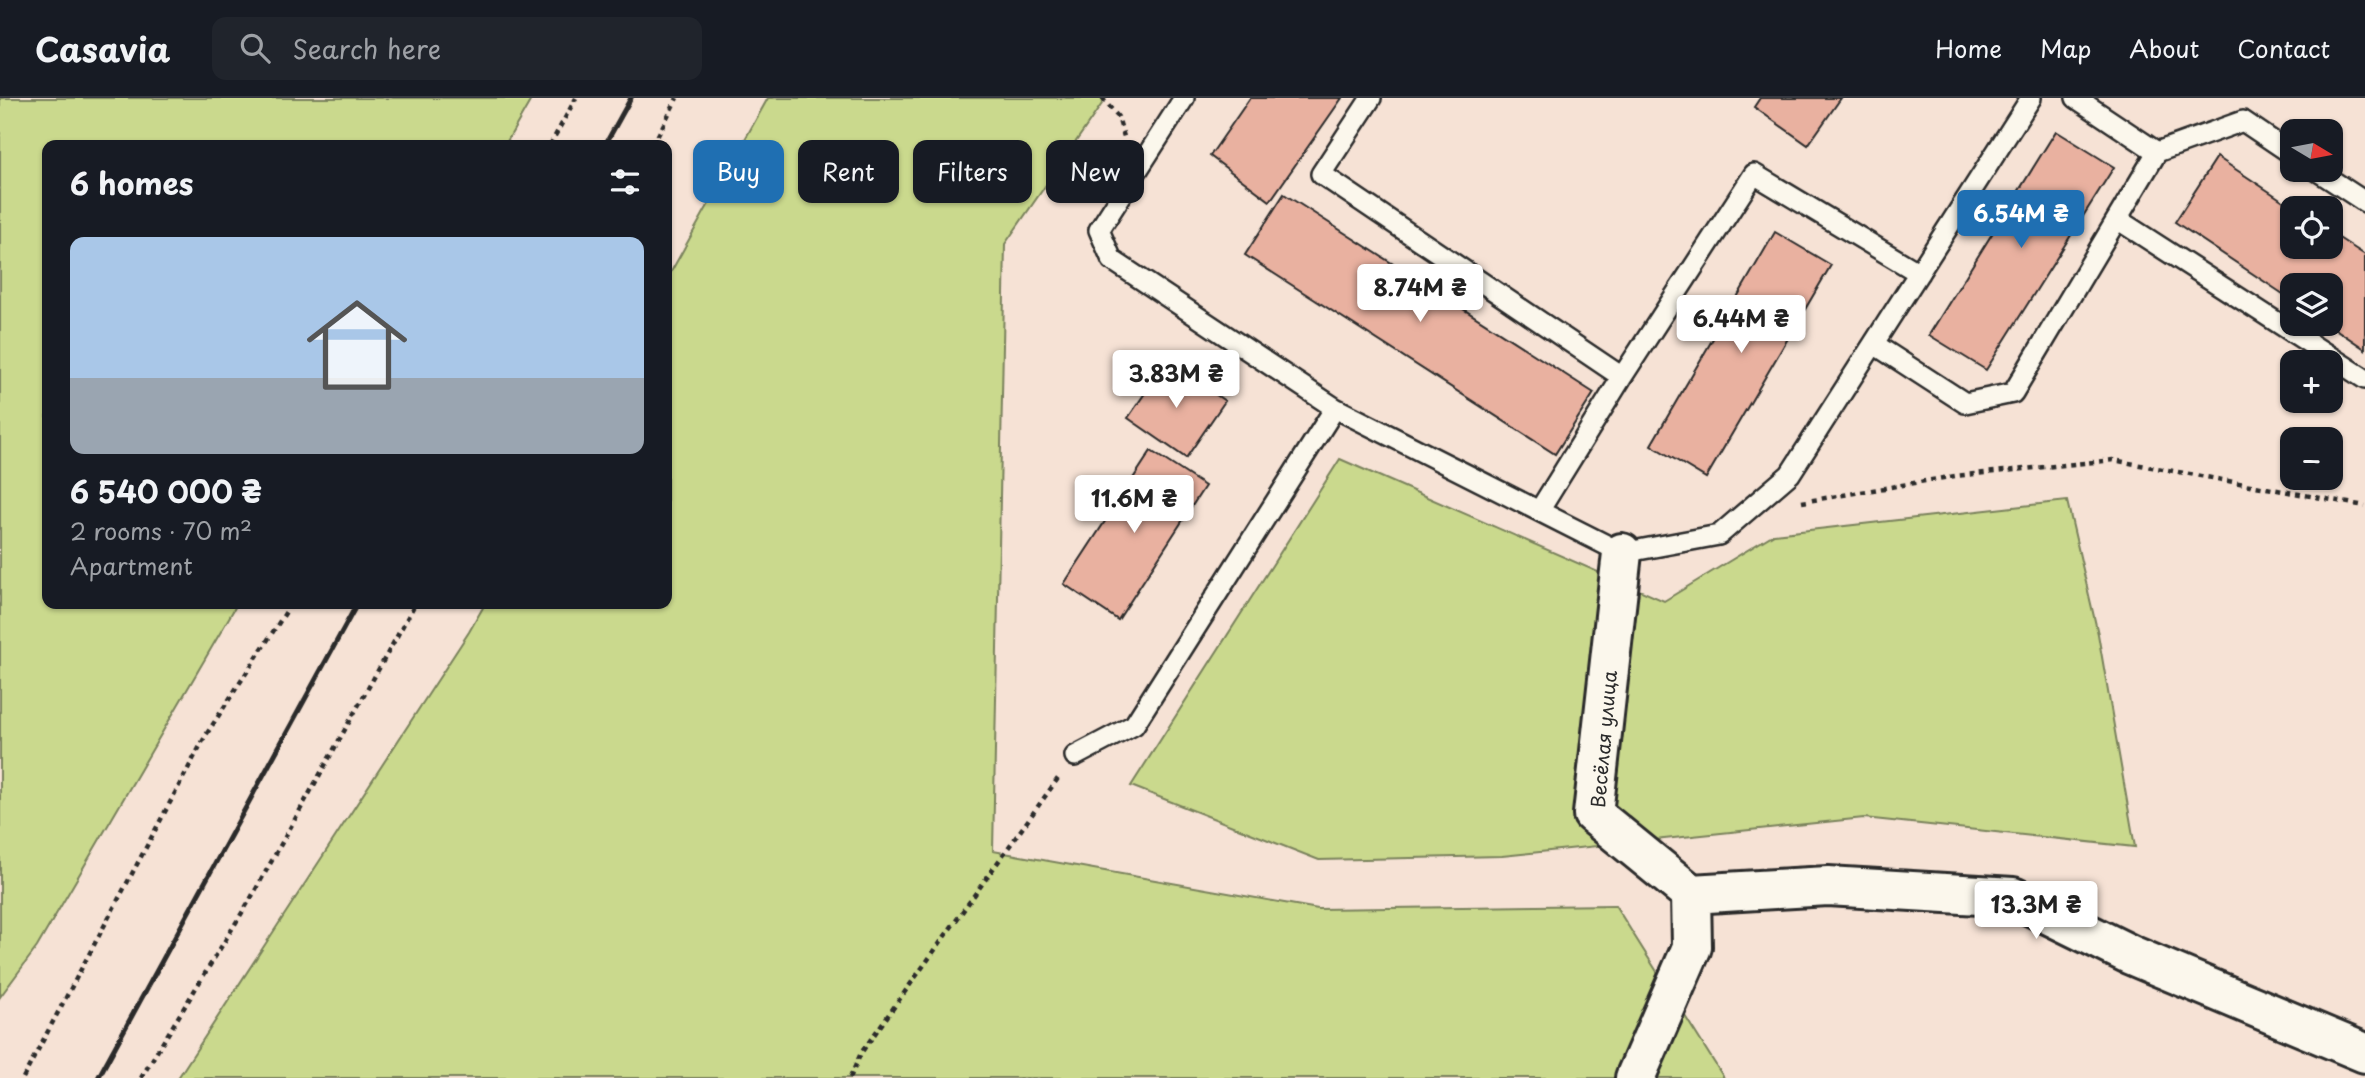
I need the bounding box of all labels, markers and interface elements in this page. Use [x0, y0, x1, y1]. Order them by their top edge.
search box [212, 17, 702, 80]
text: Casavia [35, 23, 170, 73]
icon: search [236, 29, 274, 67]
text: Search here [292, 29, 441, 68]
text: Home [1935, 30, 2002, 66]
text: Map [2040, 30, 2091, 66]
text: About [2129, 30, 2199, 66]
text: Contact [2237, 30, 2330, 66]
north arrow [2280, 119, 2343, 182]
map controls [2280, 119, 2343, 490]
chip: Buy [693, 140, 784, 203]
chip: Rent [798, 140, 899, 203]
chip: Filters [913, 140, 1032, 203]
chip: New [1046, 140, 1144, 203]
text: 6 homes [70, 160, 193, 205]
icon: filters [606, 163, 644, 201]
pin: 6.54M ₴ [1956, 190, 2086, 250]
text: 6.54M ₴ [1973, 195, 2069, 230]
button: locate [2280, 196, 2343, 259]
pin: 8.74M ₴ [1355, 264, 1485, 324]
text: 8.74M ₴ [1373, 269, 1467, 304]
button: layers [2280, 273, 2343, 336]
icon: home [294, 282, 420, 408]
pin: 6.44M ₴ [1676, 296, 1806, 355]
text: 6.44M ₴ [1693, 300, 1789, 335]
pin: 3.83M ₴ [1111, 350, 1241, 410]
button: + [2280, 350, 2343, 413]
text: 3.83M ₴ [1129, 355, 1224, 390]
button: − [2280, 427, 2343, 490]
text: 6 540 000 ₴ [70, 468, 262, 513]
pin: 11.6M ₴ [1069, 476, 1199, 535]
text: 11.6M ₴ [1091, 480, 1177, 515]
text: 2 rooms · 70 m² [70, 513, 252, 548]
text: Apartment [70, 548, 193, 583]
street label: Весёлая улица [1583, 669, 1623, 809]
pin: 13.3M ₴ [1971, 882, 2101, 941]
text: 13.3M ₴ [1991, 886, 2081, 921]

